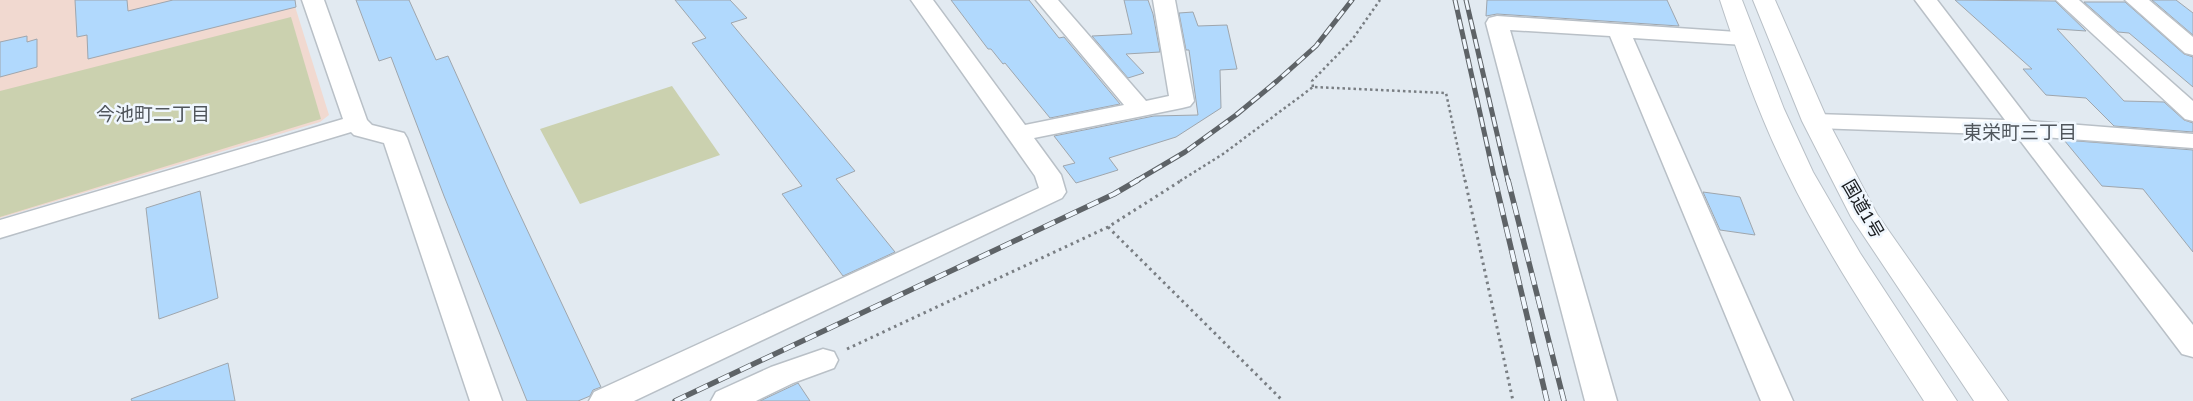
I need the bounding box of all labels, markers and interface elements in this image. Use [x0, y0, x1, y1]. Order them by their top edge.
district label: 今池町二丁目 [96, 104, 210, 125]
district label: 東栄町三丁目 [1963, 122, 2077, 143]
street label: 国道1号 [1838, 176, 1888, 242]

